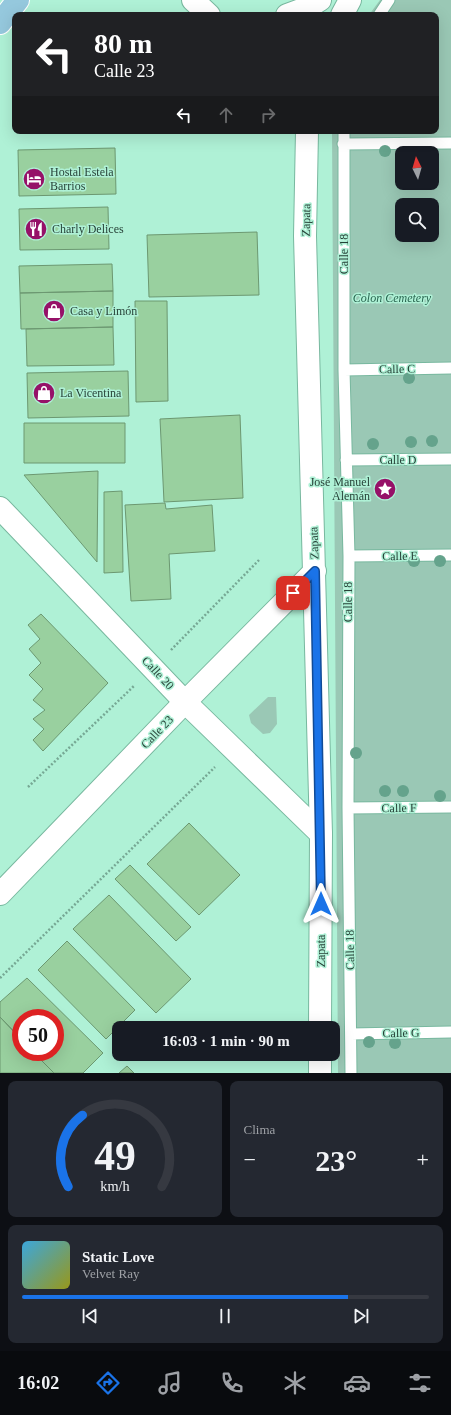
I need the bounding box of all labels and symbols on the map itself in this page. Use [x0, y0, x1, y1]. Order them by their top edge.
north arrow [395, 146, 439, 190]
place label: Hostal Estela Barrios [50, 165, 114, 193]
hotel icon: Hostal Estela Barrios [21, 166, 47, 192]
street label: Zapata [299, 203, 313, 236]
restaurant icon: Charly Delices [23, 216, 49, 242]
place label: Charly Delices [52, 222, 124, 236]
street label: Calle 18 [337, 234, 351, 274]
park label: Colon Cemetery [353, 291, 432, 305]
shop icon: Casa y Limón [41, 298, 67, 324]
place label: Casa y Limón [70, 304, 137, 318]
street label: Calle C [379, 362, 415, 376]
shop icon: La Vicentina [31, 380, 57, 406]
place label: La Vicentina [60, 386, 122, 400]
street label: Calle D [380, 453, 417, 467]
place label: José Manuel Alemán [310, 475, 371, 503]
place icon: José Manuel Alemán [372, 476, 398, 502]
street label: Zapata [306, 526, 322, 560]
street label: Calle E [382, 549, 418, 563]
pin [276, 576, 310, 610]
street label: Calle 18 [341, 582, 355, 622]
street label: Calle 20 [139, 653, 177, 693]
street label: Calle 23 [138, 713, 176, 751]
street label: Calle F [381, 801, 417, 815]
position arrow [300, 883, 342, 925]
street label: Calle 18 [343, 930, 357, 970]
street label: Zapata [314, 934, 328, 967]
speed limit sign: 50 [12, 1009, 64, 1061]
street label: Calle G [382, 1026, 420, 1040]

